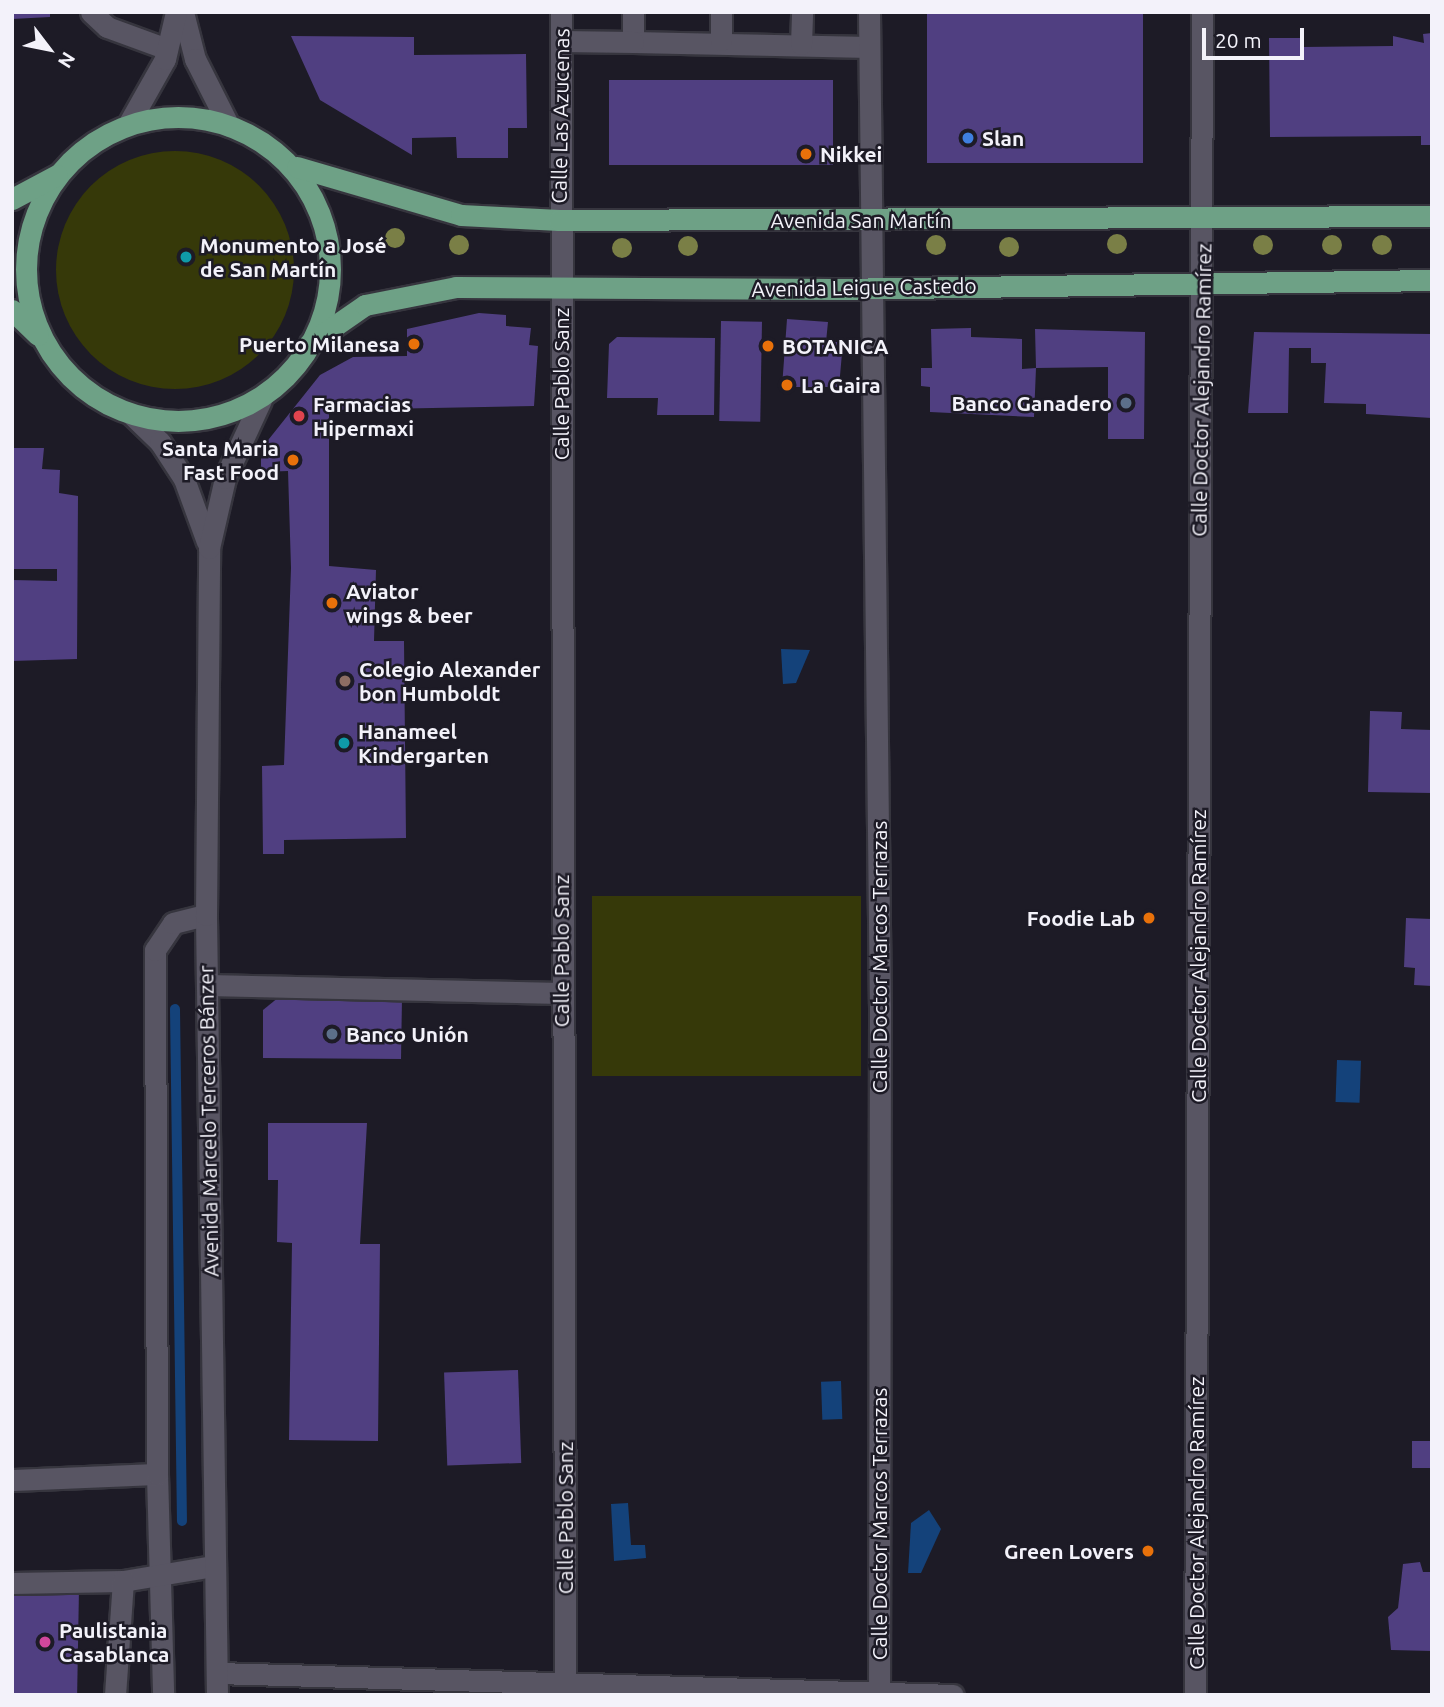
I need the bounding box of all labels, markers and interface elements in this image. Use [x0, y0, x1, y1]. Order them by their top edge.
north arrow [14, 14, 84, 84]
scale bar [1206, 14, 1308, 58]
street label: Calle Las Azucenas [546, 28, 574, 204]
text: 20 m [1215, 28, 1262, 52]
text: N [54, 48, 80, 72]
place label: Slan [982, 125, 1024, 151]
marker: Slan [960, 130, 976, 146]
place label: Nikkei [820, 141, 882, 167]
marker: Nikkei [798, 146, 814, 162]
street label: Avenida San Martín [770, 207, 952, 233]
place label: Monumento a José de San Martín [200, 232, 387, 282]
street label: Calle Doctor Alejandro Ramírez [1186, 243, 1216, 537]
marker: Monumento a José de San Martín [178, 249, 194, 265]
street label: Avenida Leigue Castedo [751, 272, 977, 302]
street label: Calle Pablo Sanz [548, 308, 574, 460]
place label: Puerto Milanesa [239, 331, 400, 357]
place label: BOTANICA [782, 333, 889, 359]
marker: Puerto Milanesa [406, 336, 422, 352]
marker: BOTANICA [760, 338, 776, 354]
place label: La Gaira [801, 372, 881, 398]
marker: La Gaira [779, 377, 795, 393]
place label: Banco Ganadero [951, 390, 1112, 416]
place label: Farmacias Hipermaxi [313, 391, 414, 441]
marker: Banco Ganadero [1118, 395, 1134, 411]
marker: Farmacias Hipermaxi [291, 408, 307, 424]
place label: Santa Maria Fast Food [162, 435, 279, 485]
marker: Santa Maria Fast Food [285, 452, 301, 468]
place label: Aviator wings & beer [346, 578, 473, 628]
marker: Aviator wings & beer [324, 595, 340, 611]
place label: Colegio Alexander bon Humboldt [359, 656, 540, 706]
marker: Colegio Alexander bon Humboldt [337, 673, 353, 689]
place label: Hanameel Kindergarten [358, 718, 489, 768]
marker: Hanameel Kindergarten [336, 735, 352, 751]
street label: Calle Doctor Alejandro Ramírez [1185, 809, 1211, 1103]
street label: Calle Doctor Marcos Terrazas [866, 821, 892, 1093]
street label: Calle Pablo Sanz [548, 875, 574, 1027]
place label: Foodie Lab [1027, 905, 1135, 931]
marker: Foodie Lab [1141, 910, 1157, 926]
street label: Avenida Marcelo Terceros Bánzer [193, 965, 223, 1277]
place label: Banco Unión [346, 1021, 469, 1047]
marker: Banco Unión [324, 1026, 340, 1042]
street label: Calle Doctor Alejandro Ramírez [1183, 1376, 1209, 1670]
street label: Calle Doctor Marcos Terrazas [866, 1388, 892, 1660]
street label: Calle Pablo Sanz [552, 1442, 578, 1594]
place label: Green Lovers [1004, 1538, 1134, 1564]
marker: Green Lovers [1140, 1543, 1156, 1559]
place label: Paulistania Casablanca [59, 1617, 169, 1667]
marker: Paulistania Casablanca [37, 1634, 53, 1650]

